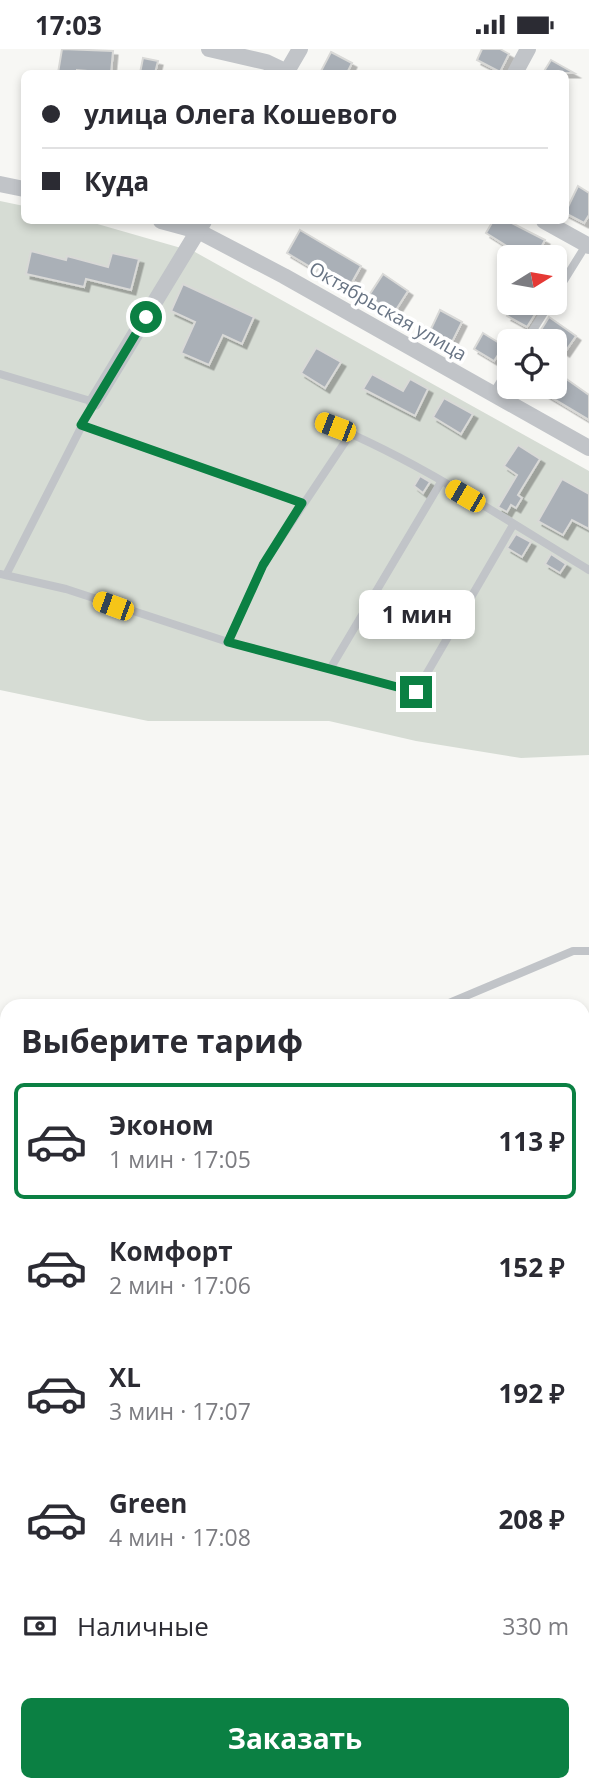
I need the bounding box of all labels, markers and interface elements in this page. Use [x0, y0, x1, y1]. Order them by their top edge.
text: 17:03 [35, 7, 102, 43]
text: улица Олега Кошевого [84, 96, 397, 132]
text: Куда [84, 163, 149, 199]
north arrow [497, 245, 567, 315]
map controls [497, 245, 567, 399]
street label: Октябрьская улица [304, 255, 472, 367]
route start [130, 301, 162, 333]
button: locate [497, 329, 567, 399]
car [312, 410, 359, 444]
car [442, 476, 489, 516]
car [90, 589, 137, 623]
callout: 1 мин [358, 591, 474, 639]
text: 1 мин [382, 598, 452, 630]
route end [400, 676, 432, 708]
text: Выберите тариф [21, 1019, 303, 1062]
text: Эконом [109, 1107, 214, 1143]
icon: car [25, 1110, 88, 1173]
text: 113 ₽ [499, 1123, 565, 1159]
text: 1 мин · 17:05 [109, 1143, 251, 1175]
text: Комфорт [109, 1233, 233, 1269]
icon: car [25, 1236, 88, 1299]
text: 152 ₽ [499, 1249, 565, 1285]
text: 2 мин · 17:06 [109, 1269, 251, 1301]
text: XL [109, 1359, 141, 1395]
icon: car [25, 1362, 88, 1425]
text: 192 ₽ [499, 1375, 565, 1411]
text: 3 мин · 17:07 [109, 1395, 251, 1427]
text: Green [109, 1485, 187, 1521]
icon: car [25, 1488, 88, 1551]
text: 208 ₽ [499, 1501, 565, 1537]
text: 4 мин · 17:08 [109, 1521, 251, 1553]
icon: cash [21, 1607, 59, 1645]
text: Наличные [77, 1608, 209, 1644]
text: 330 m [502, 1610, 569, 1642]
button: Заказать [21, 1698, 569, 1778]

